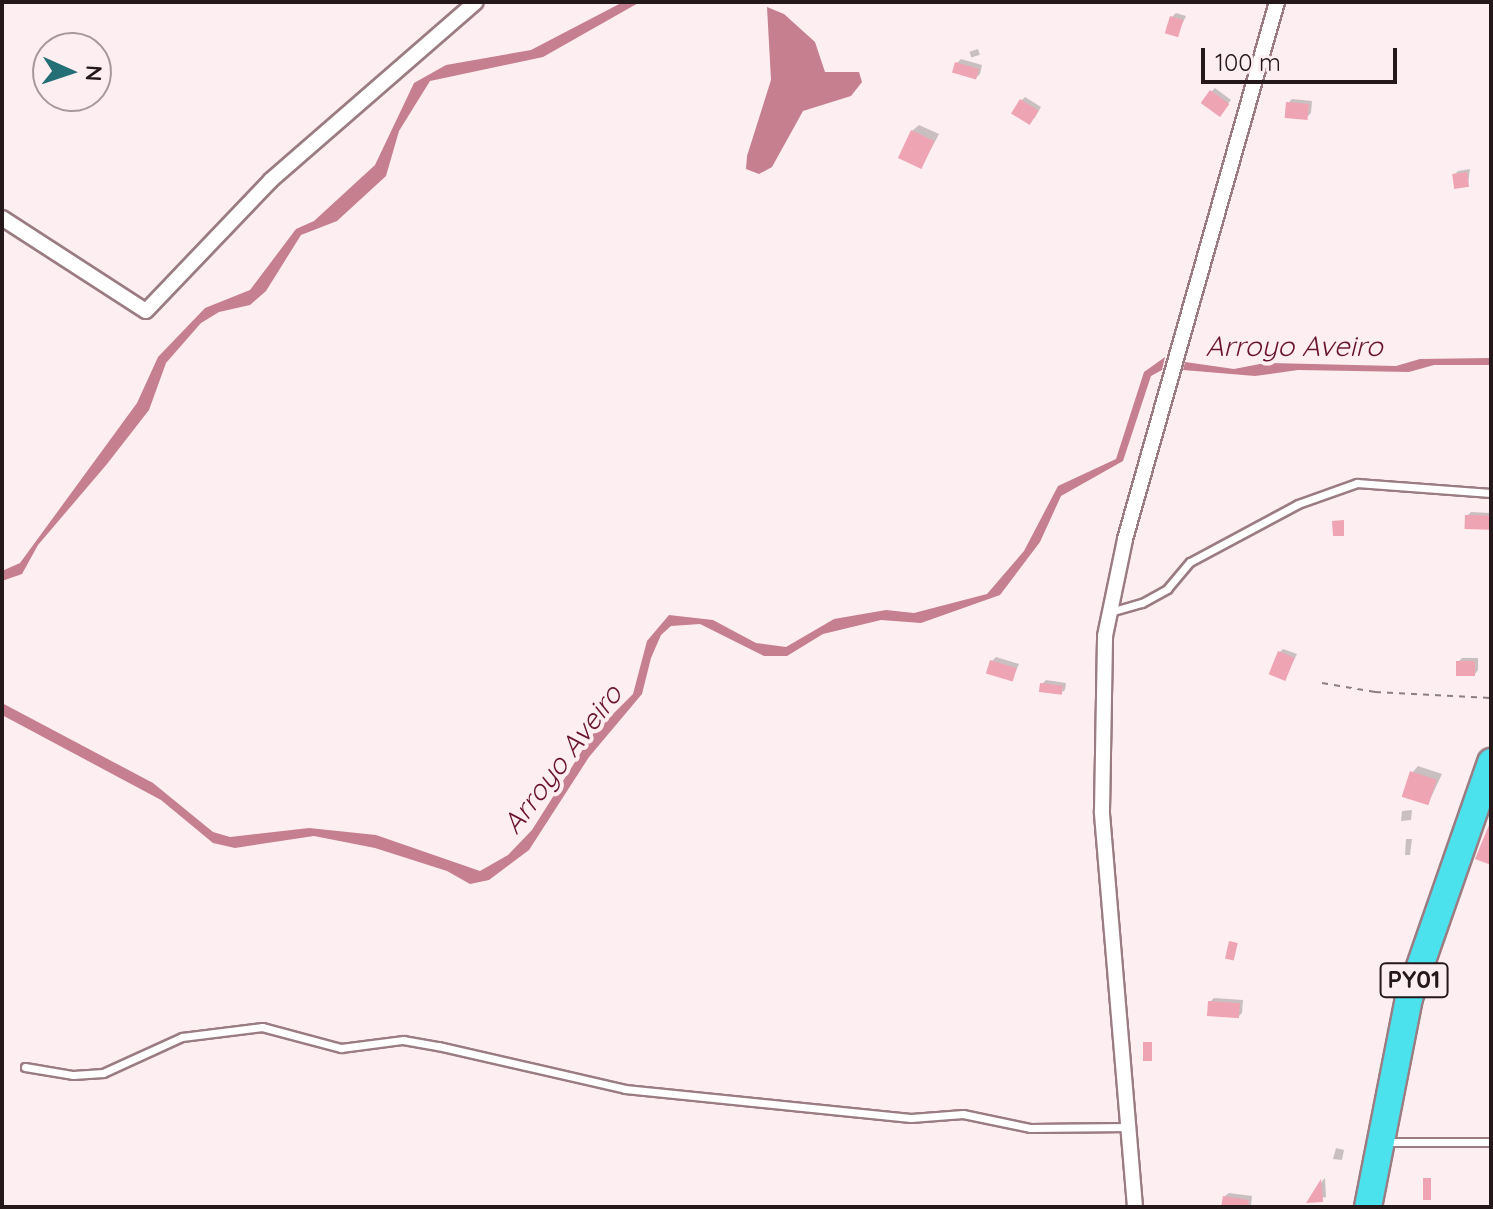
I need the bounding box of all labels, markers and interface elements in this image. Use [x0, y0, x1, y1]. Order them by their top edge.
north arrow [32, 32, 112, 112]
scale bar [1205, 32, 1401, 82]
text: 100 m [1215, 47, 1281, 77]
text: N [80, 64, 108, 82]
water label: Arroyo Aveiro [1205, 329, 1383, 363]
water label: Arroyo Aveiro [495, 678, 629, 840]
road number: PY01 [1378, 960, 1450, 1000]

